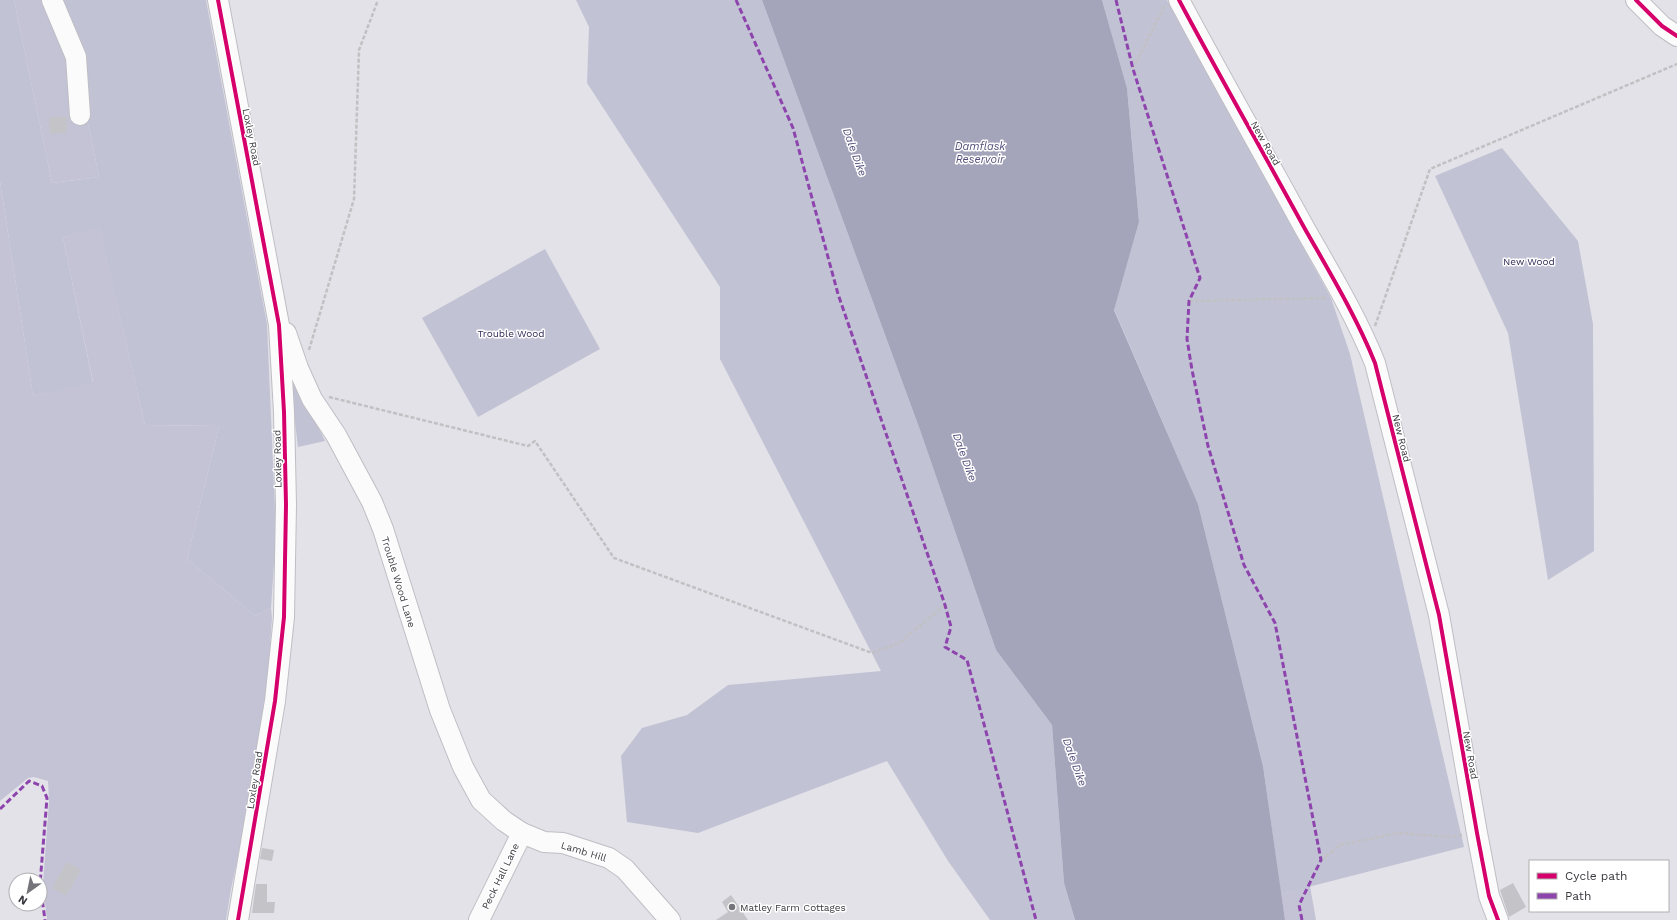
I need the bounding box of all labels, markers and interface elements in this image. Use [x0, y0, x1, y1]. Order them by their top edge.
street label: Loxley Road [241, 107, 262, 167]
street label: New Road [1249, 119, 1283, 167]
water label: Dale Dike [840, 126, 869, 178]
water label: Damflask Reservoir [955, 140, 1006, 166]
park label: New Wood [1503, 256, 1555, 267]
park label: Trouble Wood [477, 328, 545, 339]
street label: New Road [1390, 413, 1413, 463]
street label: Loxley Road [271, 430, 284, 488]
water label: Dale Dike [950, 431, 979, 483]
street label: Trouble Wood Lane [379, 535, 418, 629]
street label: New Road [1461, 730, 1480, 780]
water label: Dale Dike [1060, 736, 1089, 788]
street label: Loxley Road [245, 750, 264, 810]
street label: Lamb Hill [560, 839, 608, 864]
street label: Peck Hall Lane [480, 841, 521, 911]
legend [1529, 860, 1669, 912]
text: Cycle path [1565, 869, 1627, 883]
north arrow [8, 872, 48, 912]
text: Path [1565, 889, 1591, 903]
text: N [16, 892, 30, 908]
marker: Matley Farm Cottages [727, 902, 737, 912]
place label: Matley Farm Cottages [740, 902, 846, 913]

